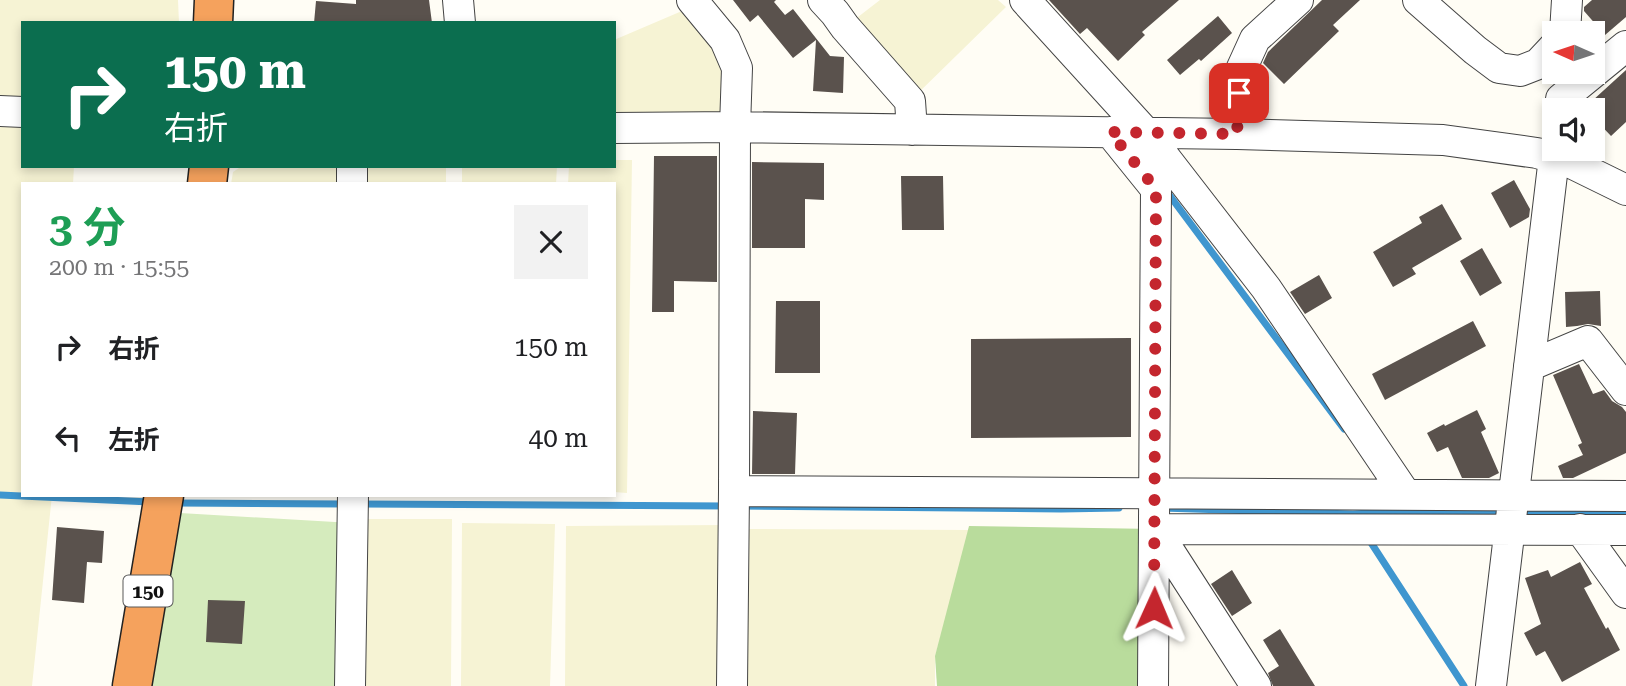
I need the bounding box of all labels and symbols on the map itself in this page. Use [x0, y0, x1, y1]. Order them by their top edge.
north arrow [1542, 21, 1605, 84]
pin [1209, 63, 1269, 123]
position arrow [1117, 571, 1191, 645]
road number: 150 [124, 576, 172, 606]

